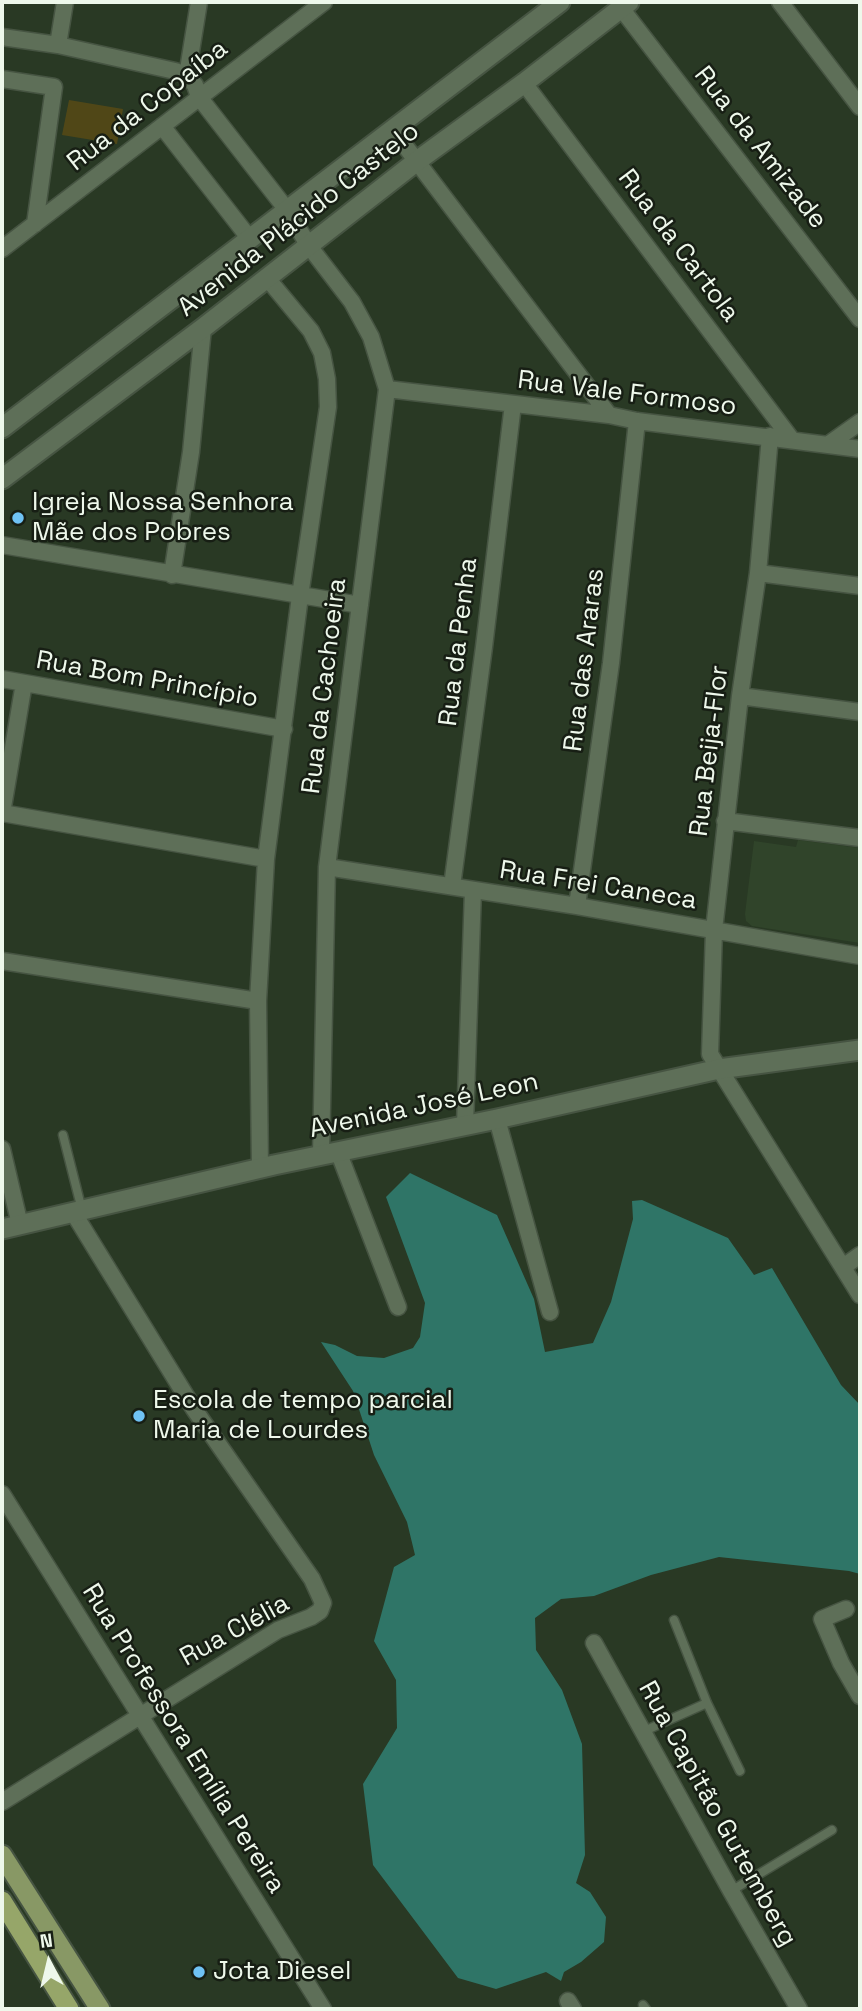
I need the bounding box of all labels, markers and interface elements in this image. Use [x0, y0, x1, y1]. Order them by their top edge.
street label: Rua da Copaíba [62, 34, 234, 178]
street label: Rua da Amizade [687, 61, 833, 235]
street label: Avenida Plácido Castelo [172, 116, 426, 324]
street label: Rua da Cartola [611, 164, 745, 328]
street label: Rua Vale Formoso [516, 365, 738, 423]
place label: Igreja Nossa Senhora Mãe dos Pobres [32, 487, 294, 548]
marker: Igreja Nossa Senhora Mãe dos Pobres [10, 510, 26, 526]
street label: Rua da Penha [433, 556, 485, 728]
street label: Rua das Araras [558, 567, 612, 753]
street label: Rua da Cachoeira [296, 576, 354, 796]
street label: Rua Bom Princípio [33, 645, 261, 715]
street label: Rua Beija-Flor [684, 664, 736, 838]
street label: Rua Frei Caneca [497, 855, 699, 917]
street label: Avenida José Leon [307, 1066, 541, 1146]
place label: Escola de tempo parcial Maria de Lourdes [153, 1385, 453, 1446]
marker: Escola de tempo parcial Maria de Lourdes [131, 1408, 147, 1424]
street label: Rua Professora Emília Pereira [75, 1579, 291, 1899]
street label: Rua Clélia [175, 1588, 295, 1674]
street label: Rua Capitão Gutemberg [631, 1676, 803, 1952]
north arrow [14, 1927, 84, 1997]
text: N [39, 1927, 54, 1954]
place label: Jota Diesel [213, 1956, 351, 1988]
marker: Jota Diesel [191, 1964, 207, 1980]

